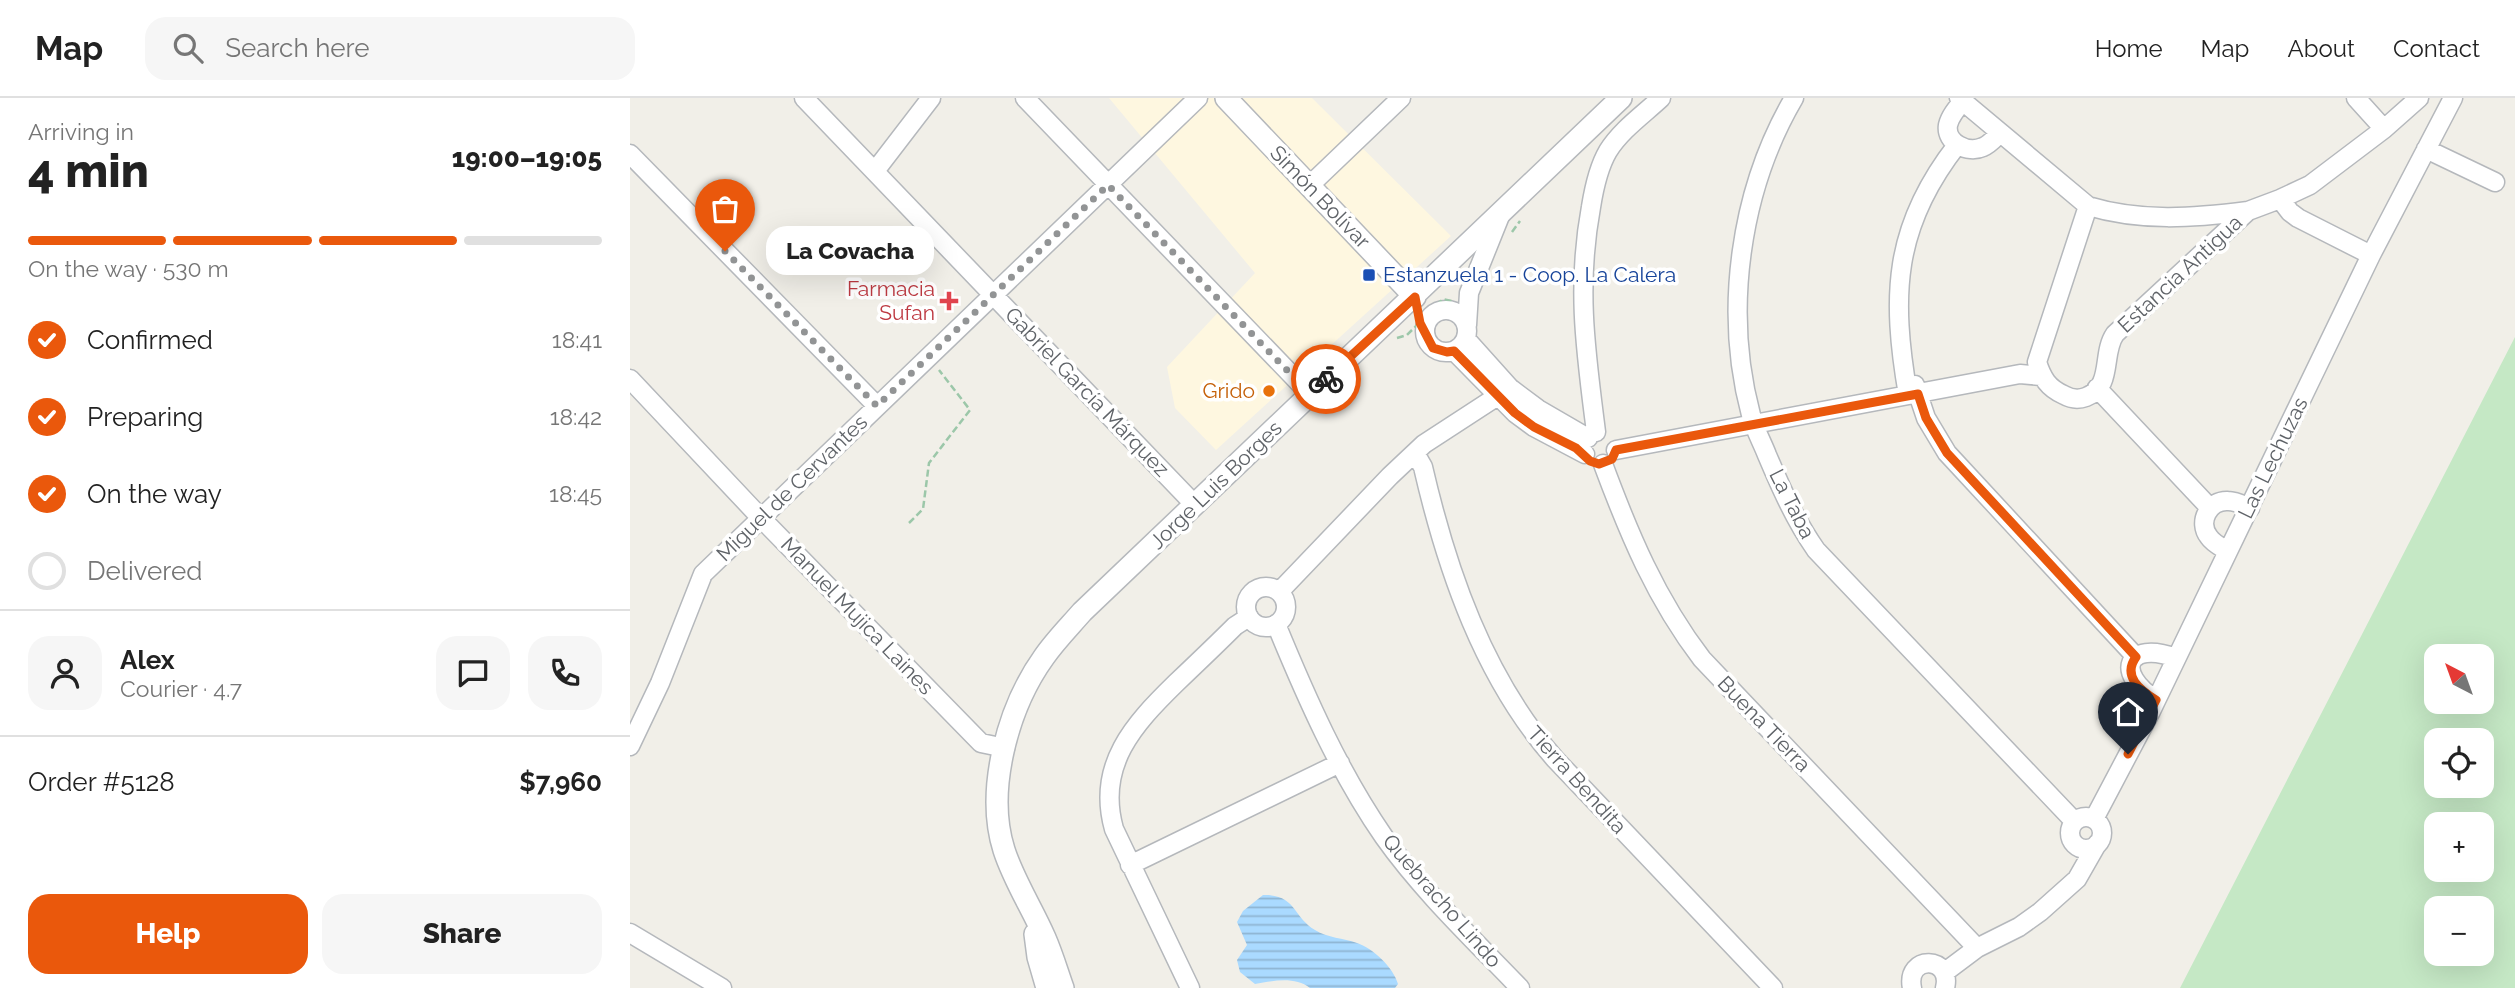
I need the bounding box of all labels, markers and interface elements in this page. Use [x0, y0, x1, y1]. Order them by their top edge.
search box [145, 17, 635, 80]
text: Map [35, 29, 103, 68]
icon: search [169, 29, 207, 67]
text: Search here [225, 33, 370, 63]
text: Home [2095, 34, 2163, 63]
text: Map [2201, 34, 2249, 63]
text: About [2287, 34, 2355, 63]
text: Contact [2393, 34, 2480, 63]
text: Arriving in [28, 118, 134, 145]
street label: Simón Bolívar [1265, 140, 1376, 254]
text: 19:00–19:05 [452, 143, 602, 173]
text: 4 min [28, 144, 149, 198]
pin [695, 179, 755, 251]
icon: bag [706, 190, 744, 228]
street label: Estancia Antigua [2112, 210, 2247, 338]
callout: La Covacha [767, 226, 935, 276]
text: La Covacha [786, 237, 914, 264]
text: On the way · 530 m [28, 255, 229, 282]
place label: Estanzuela 1 - Coop. La Calera [1383, 262, 1676, 287]
marker: Estanzuela 1 - Coop. La Calera [1361, 267, 1377, 283]
place label: Farmacia Sufan [847, 276, 935, 325]
marker: Farmacia Sufan [941, 293, 957, 309]
street label: Gabriel García Márquez [1000, 302, 1175, 481]
icon: check [28, 321, 66, 359]
text: Confirmed [87, 325, 213, 355]
text: 18:41 [552, 326, 602, 353]
courier [1291, 344, 1361, 414]
icon: bike [1307, 360, 1345, 398]
place label: Grido [1202, 378, 1255, 403]
marker: Grido [1261, 383, 1277, 399]
street label: Las Lechuzas [2232, 393, 2313, 522]
icon: check [28, 398, 66, 436]
text: Preparing [87, 402, 203, 432]
text: 18:42 [550, 403, 602, 430]
street label: Miguel de Cervantes [711, 409, 872, 566]
street label: Jorge Luis Borges [1144, 415, 1287, 554]
street label: La Taba [1764, 465, 1821, 543]
icon: check [28, 475, 66, 513]
text: On the way [87, 479, 222, 509]
text: 18:45 [549, 480, 602, 507]
street label: Manuel Mujica Laines [776, 532, 939, 699]
text: Delivered [87, 556, 202, 586]
button: person [28, 636, 102, 710]
button: chat [436, 636, 510, 710]
button: phone [528, 636, 602, 710]
north arrow [2424, 644, 2494, 714]
map controls [2424, 644, 2494, 966]
text: Alex [120, 645, 175, 675]
street label: Buena Tierra [1713, 671, 1816, 777]
text: Courier · 4.7 [120, 675, 242, 702]
pin [2098, 682, 2158, 754]
icon: home [2109, 693, 2147, 731]
street label: Tierra Bendita [1523, 721, 1632, 839]
button: locate [2424, 728, 2494, 798]
text: Order #5128 [28, 767, 175, 797]
text: $7,960 [519, 767, 602, 797]
button: + [2424, 812, 2494, 882]
street label: Quebracho Lindo [1378, 829, 1507, 972]
button: Help [28, 894, 308, 974]
button: Share [322, 894, 602, 974]
button: − [2424, 896, 2494, 966]

